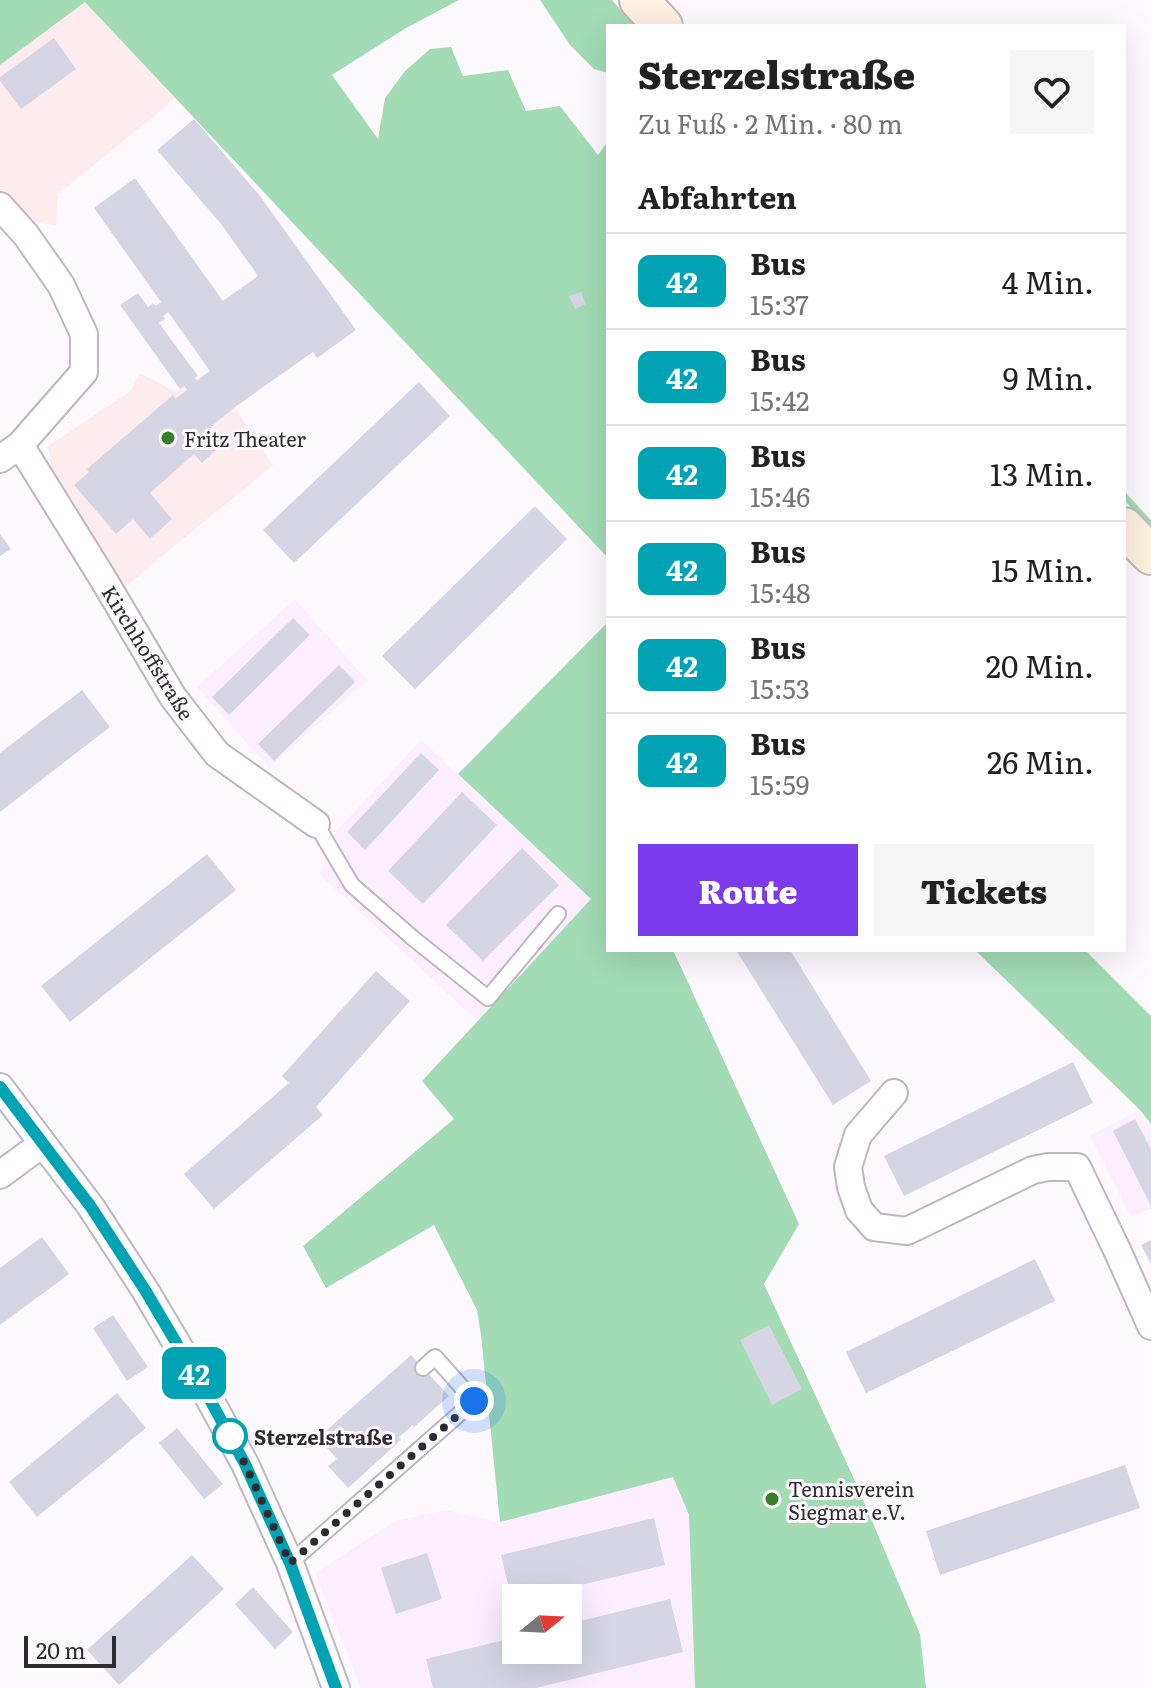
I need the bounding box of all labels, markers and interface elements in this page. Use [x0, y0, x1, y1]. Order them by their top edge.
text: Sterzelstraße [638, 44, 915, 101]
button: heart [1010, 50, 1094, 134]
text: Zu Fuß · 2 Min. · 80 m [638, 103, 903, 142]
text: Abfahrten [638, 174, 797, 218]
text: Bus [750, 240, 806, 284]
text: 4 Min. [1002, 259, 1094, 303]
text: 42 [666, 260, 698, 302]
text: 15:37 [750, 284, 809, 323]
text: Bus [750, 336, 806, 380]
text: 9 Min. [1003, 355, 1094, 399]
text: 42 [666, 356, 698, 398]
text: 15:42 [750, 380, 809, 419]
place label: Fritz Theater [184, 423, 306, 453]
marker: Fritz Theater [159, 429, 177, 447]
text: Bus [750, 432, 806, 476]
text: 13 Min. [990, 451, 1094, 495]
text: 42 [666, 452, 698, 494]
text: 15:46 [750, 476, 810, 515]
text: Bus [750, 528, 806, 572]
text: 15 Min. [991, 547, 1094, 591]
text: 42 [666, 548, 698, 590]
text: 15:48 [750, 572, 811, 611]
street label: Kirchhoffstraße [96, 579, 202, 725]
text: Bus [750, 624, 806, 668]
text: 20 Min. [986, 643, 1094, 687]
text: 42 [666, 644, 698, 686]
text: 15:53 [750, 668, 810, 707]
text: Bus [750, 720, 806, 764]
text: 26 Min. [987, 739, 1094, 783]
text: 42 [666, 740, 698, 782]
text: 15:59 [750, 764, 809, 803]
button: Route [638, 844, 858, 936]
button: Tickets [874, 844, 1094, 936]
line badge: 42 [158, 1347, 230, 1399]
text: 42 [178, 1352, 210, 1394]
your location [454, 1381, 494, 1421]
marker: Sterzelstraße [213, 1419, 247, 1453]
place label: Sterzelstraße [254, 1421, 393, 1451]
place label: Tennisverein Siegmar e.V. [788, 1473, 914, 1526]
marker: Tennisverein Siegmar e.V. [763, 1490, 781, 1508]
north arrow [502, 1584, 582, 1664]
map controls [502, 1584, 582, 1664]
scale bar [24, 1632, 116, 1668]
text: 20 m [36, 1633, 86, 1666]

